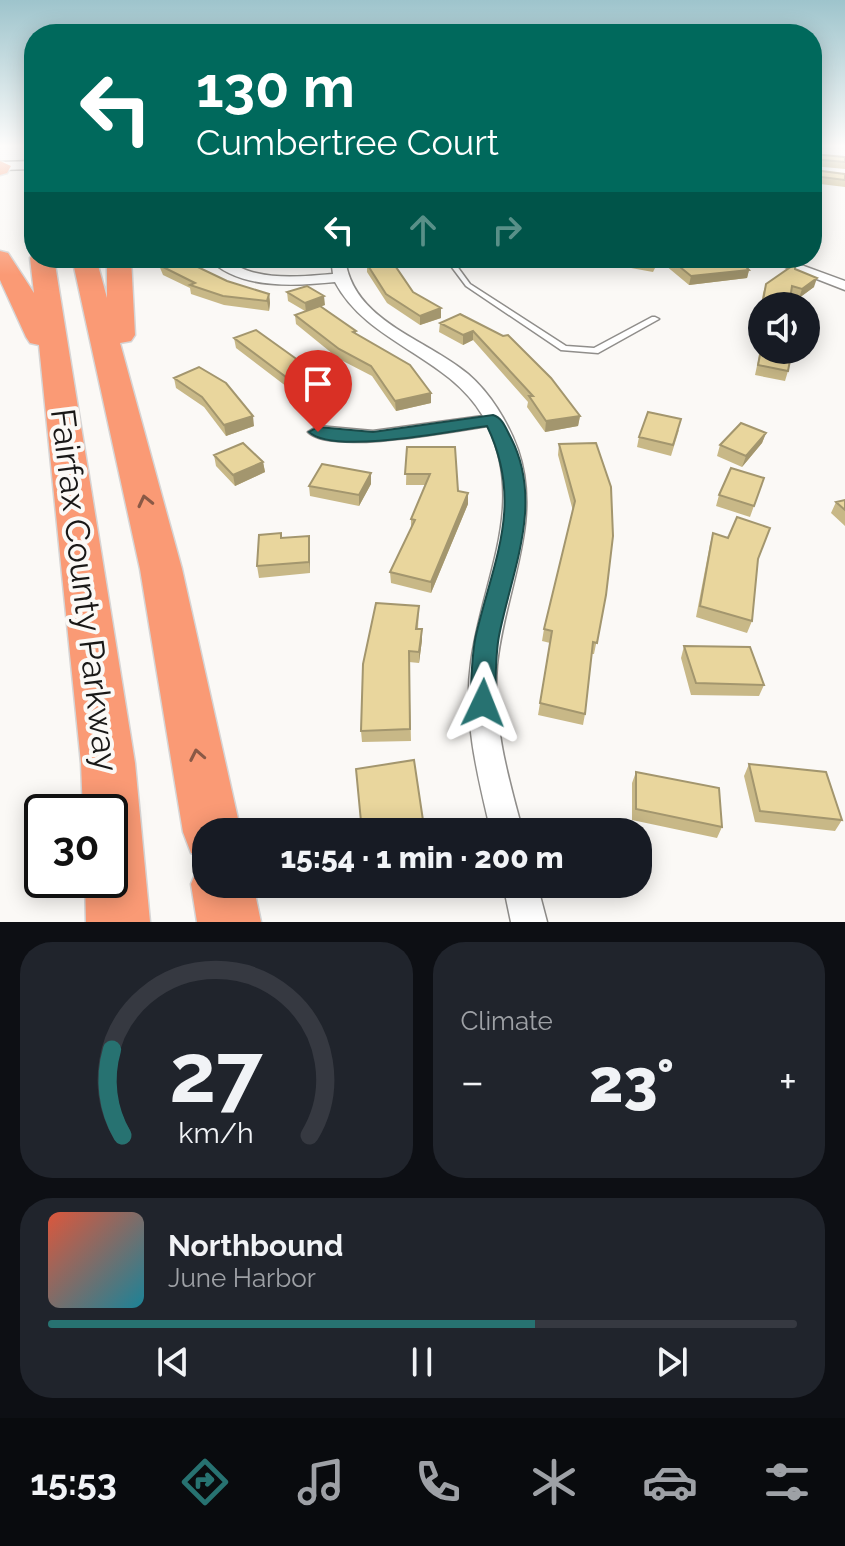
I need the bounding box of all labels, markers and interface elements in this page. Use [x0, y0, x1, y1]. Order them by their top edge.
text: 130 m [196, 54, 355, 120]
icon: left [64, 56, 168, 160]
text: Cumbertree Court [196, 121, 499, 163]
icon: left [317, 208, 361, 252]
icon: ahead [401, 208, 445, 252]
icon: right [485, 208, 529, 252]
map controls [748, 292, 820, 364]
button: sound [748, 292, 820, 364]
pin [284, 350, 352, 432]
icon: arrive [296, 362, 340, 406]
street label: Fairfax County Parkway [43, 406, 127, 774]
one-way arrow [137, 494, 154, 508]
position arrow [441, 661, 525, 745]
one-way arrow [189, 749, 206, 762]
speed limit sign: 30 [24, 794, 128, 898]
text: 15:54 · 1 min · 200 m [280, 840, 564, 875]
text: Climate [461, 1006, 553, 1036]
text: 27 [169, 1024, 263, 1121]
text: 23° [589, 1046, 674, 1116]
text: − [461, 1056, 484, 1107]
text: + [779, 1056, 797, 1107]
text: km/h [179, 1116, 254, 1150]
text: Northbound [168, 1228, 343, 1263]
text: June Harbor [168, 1263, 316, 1293]
icon: previous [151, 1340, 195, 1384]
icon: pause [400, 1340, 444, 1384]
icon: next [650, 1340, 694, 1384]
icon: directions [177, 1454, 233, 1510]
icon: music [293, 1454, 349, 1510]
icon: phone [410, 1454, 466, 1510]
icon: climate [526, 1454, 582, 1510]
icon: car [642, 1454, 698, 1510]
icon: filters [759, 1454, 815, 1510]
text: 15:53 [30, 1461, 117, 1503]

